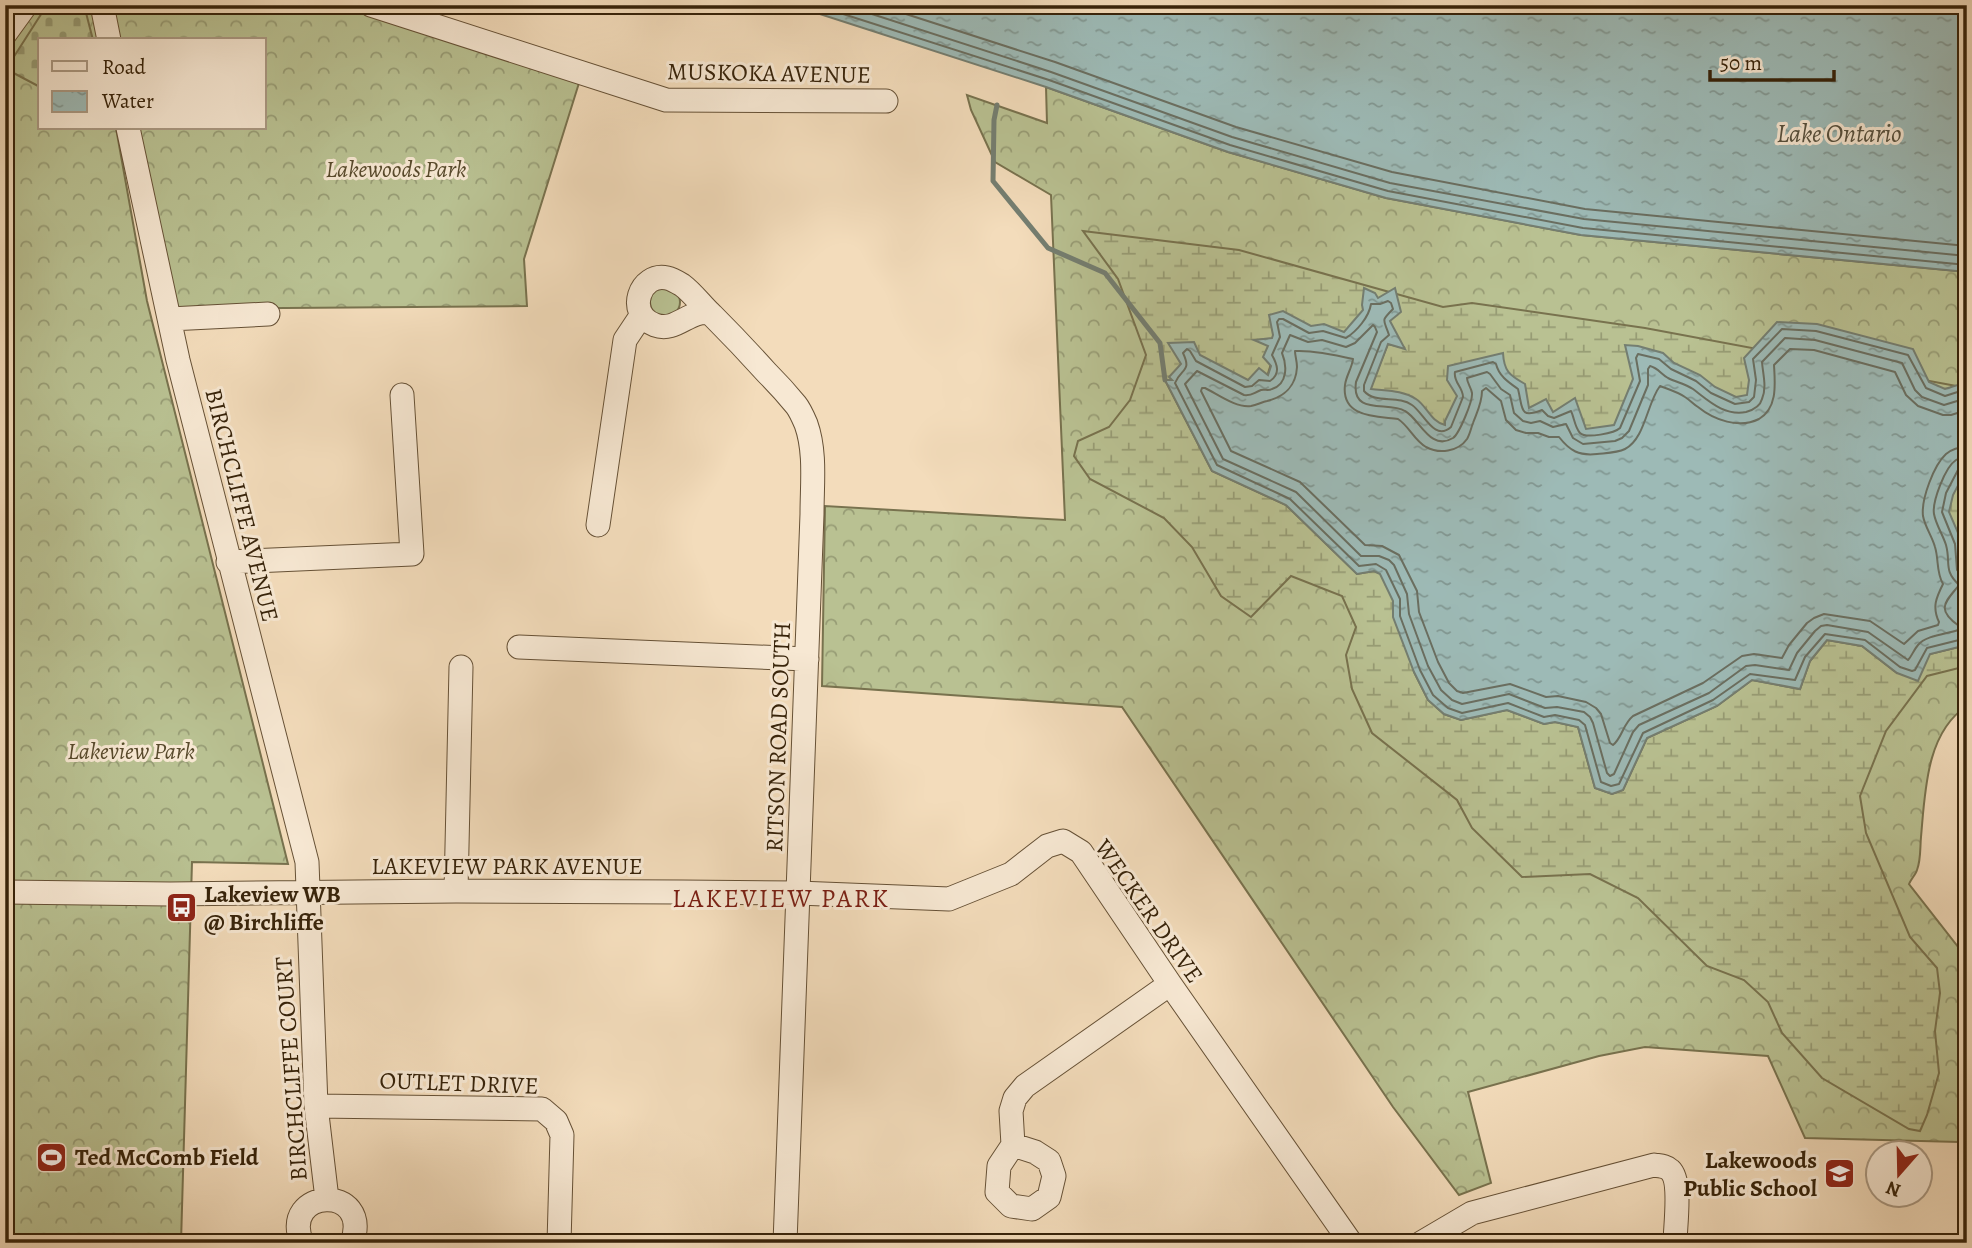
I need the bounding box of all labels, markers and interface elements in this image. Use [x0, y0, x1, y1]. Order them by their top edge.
legend [38, 38, 266, 130]
scale bar [1710, 38, 1834, 82]
text: 50 m [1720, 49, 1762, 77]
text: Road [102, 53, 146, 81]
street label: MUSKOKA AVENUE [667, 55, 871, 91]
text: Water [101, 87, 154, 115]
water label: Lake Ontario [1776, 116, 1902, 151]
park label: Lakewoods Park [325, 153, 467, 185]
street label: BIRCHCLIFFE AVENUE [198, 385, 286, 625]
street label: RITSON ROAD SOUTH [758, 621, 798, 853]
park label: Lakeview Park [67, 735, 195, 767]
street label: WECKER DRIVE [1087, 832, 1211, 989]
street label: LAKEVIEW PARK AVENUE [371, 850, 643, 882]
place label: Lakeview WB @ Birchliffe [204, 878, 341, 938]
district label: LAKEVIEW PARK [672, 881, 890, 916]
bus stop icon: Lakeview WB @ Birchliffe [164, 891, 198, 925]
street label: BIRCHCLIFFE COURT [267, 956, 315, 1182]
street label: OUTLET DRIVE [379, 1064, 539, 1102]
sports icon: Ted McComb Field [35, 1140, 69, 1174]
north arrow [1864, 1140, 1934, 1210]
place label: Ted McComb Field [75, 1141, 259, 1173]
place label: Lakewoods Public School [1683, 1144, 1818, 1204]
school or university icon: Lakewoods Public School [1823, 1157, 1857, 1191]
text: N [1882, 1174, 1904, 1204]

